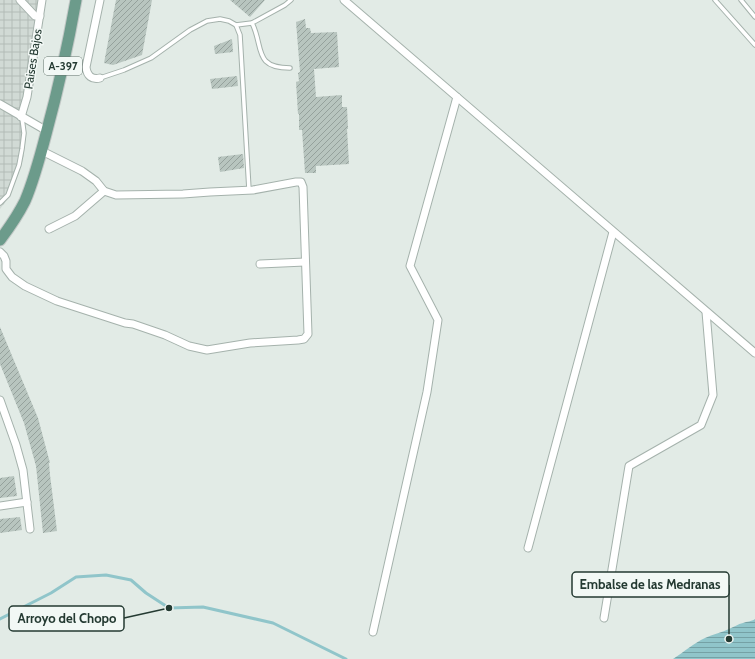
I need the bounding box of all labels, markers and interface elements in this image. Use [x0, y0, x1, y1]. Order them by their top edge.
street label: Paises Bajos [20, 28, 45, 90]
road number: A-397 [44, 57, 82, 75]
callout: Embalse de las Medranas [572, 572, 729, 597]
text: Embalse de las Medranas [579, 576, 721, 592]
callout: Arroyo del Chopo [9, 606, 124, 631]
text: Arroyo del Chopo [18, 610, 117, 626]

